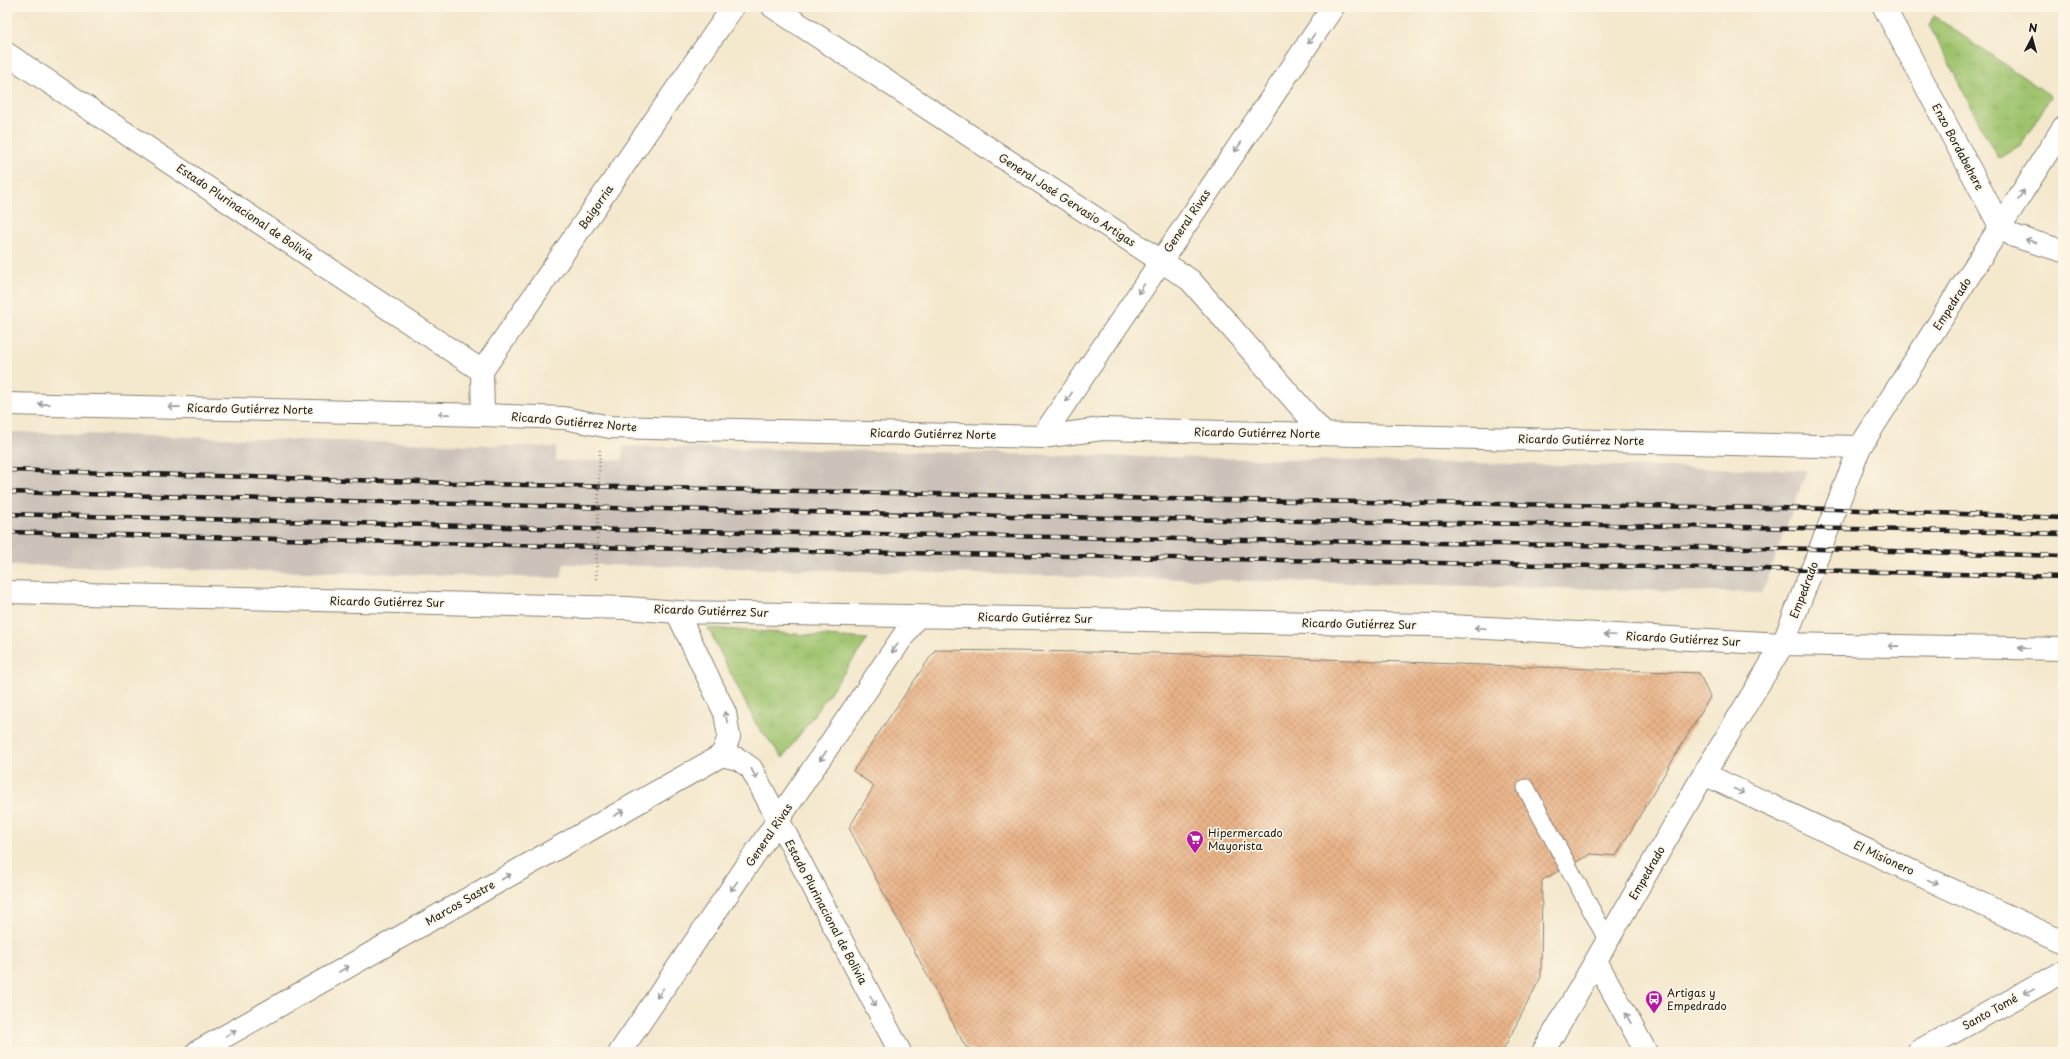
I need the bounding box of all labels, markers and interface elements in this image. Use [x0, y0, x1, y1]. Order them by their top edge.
north arrow [2012, 18, 2052, 58]
text: N [2028, 19, 2039, 36]
one-way arrow [1307, 33, 1315, 44]
street label: Enzo Bordabehere [1928, 100, 1989, 193]
one-way arrow [1234, 141, 1242, 152]
street label: General José Gervasio Artigas [995, 149, 1139, 250]
street label: Estado Plurinacional de Bolivia [173, 159, 317, 264]
street label: Baigorria [574, 180, 618, 233]
street label: General Rivas [1159, 186, 1214, 256]
one-way arrow [2018, 189, 2026, 201]
one-way arrow [2025, 237, 2038, 244]
street label: Empedrado [1928, 274, 1975, 333]
one-way arrow [1137, 283, 1145, 294]
one-way arrow [1065, 391, 1073, 402]
street label: Ricardo Gutiérrez Norte [187, 399, 313, 418]
one-way arrow [38, 401, 51, 408]
one-way arrow [168, 404, 181, 411]
street label: Ricardo Gutiérrez Norte [510, 408, 638, 435]
one-way arrow [438, 410, 451, 417]
street label: Ricardo Gutiérrez Norte [1194, 423, 1320, 442]
street label: Ricardo Gutiérrez Norte [870, 424, 996, 443]
street label: Ricardo Gutiérrez Norte [1518, 430, 1644, 449]
street label: Empedrado [1785, 559, 1822, 621]
street label: Ricardo Gutiérrez Sur [329, 592, 445, 611]
street label: Ricardo Gutiérrez Sur [653, 600, 770, 621]
street label: Ricardo Gutiérrez Sur [977, 608, 1093, 627]
street label: Ricardo Gutiérrez Sur [1301, 614, 1417, 633]
one-way arrow [1474, 624, 1487, 632]
street label: Ricardo Gutiérrez Sur [1625, 627, 1742, 650]
one-way arrow [1604, 631, 1617, 639]
one-way arrow [891, 642, 899, 653]
one-way arrow [1888, 642, 1901, 650]
one-way arrow [2018, 644, 2031, 652]
one-way arrow [721, 711, 729, 724]
one-way arrow [819, 750, 827, 761]
one-way arrow [751, 768, 758, 780]
one-way arrow [1733, 788, 1745, 795]
street label: General Rivas [741, 800, 796, 870]
one-way arrow [613, 809, 625, 816]
place label: Hipermercado Mayorista [1208, 824, 1283, 854]
supermarket icon: Hipermercado Mayorista [1185, 829, 1205, 854]
street label: Estado Plurinacional de Bolivia [781, 836, 872, 987]
street label: El Misionero [1851, 836, 1917, 879]
street label: Empedrado [1624, 843, 1669, 903]
one-way arrow [500, 873, 512, 881]
street label: Marcos Sastre [422, 876, 498, 929]
one-way arrow [1927, 879, 1939, 886]
one-way arrow [730, 881, 738, 892]
one-way arrow [338, 964, 350, 972]
place label: Artigas y Empedrado [1667, 984, 1727, 1014]
one-way arrow [656, 988, 664, 999]
one-way arrow [2023, 988, 2035, 995]
bus stop icon: Artigas y Empedrado [1644, 989, 1664, 1014]
street label: Santo Tomé [1959, 989, 2021, 1034]
one-way arrow [870, 995, 877, 1007]
one-way arrow [1623, 1012, 1631, 1024]
one-way arrow [225, 1028, 237, 1036]

